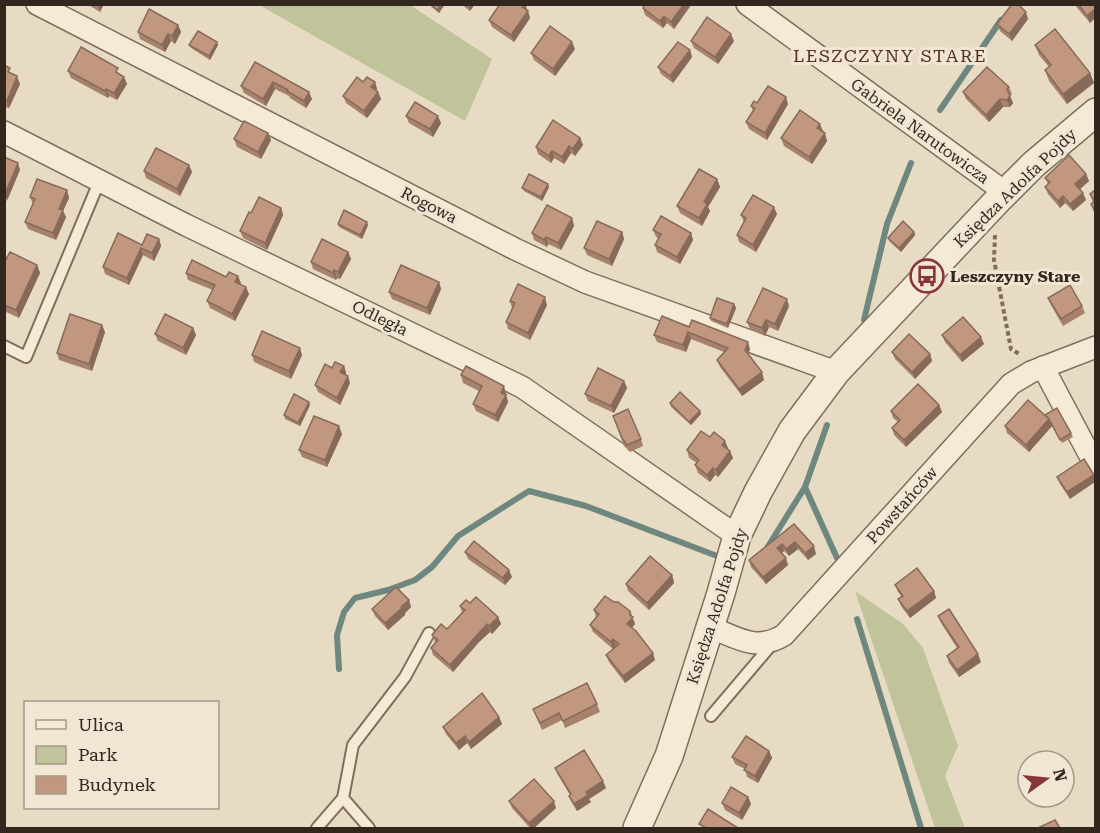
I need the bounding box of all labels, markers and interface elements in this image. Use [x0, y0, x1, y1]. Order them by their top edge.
district label: LESZCZYNY STARE [793, 45, 987, 66]
street label: Gabriela Narutowicza [847, 74, 993, 188]
street label: Księdza Adolfa Pojdy [950, 124, 1081, 251]
street label: Rogowa [398, 183, 461, 227]
bus stop icon: Leszczyny Stare [909, 258, 945, 294]
place label: Leszczyny Stare [950, 267, 1080, 286]
street label: Odległa [349, 296, 411, 340]
street label: Powstańców [863, 462, 942, 547]
street label: Księdza Adolfa Pojdy [683, 525, 751, 686]
legend [24, 701, 219, 809]
text: Ulica [78, 714, 124, 735]
text: Park [78, 744, 118, 765]
north arrow [1016, 749, 1076, 809]
text: N [1049, 767, 1071, 784]
text: Budynek [78, 774, 156, 795]

